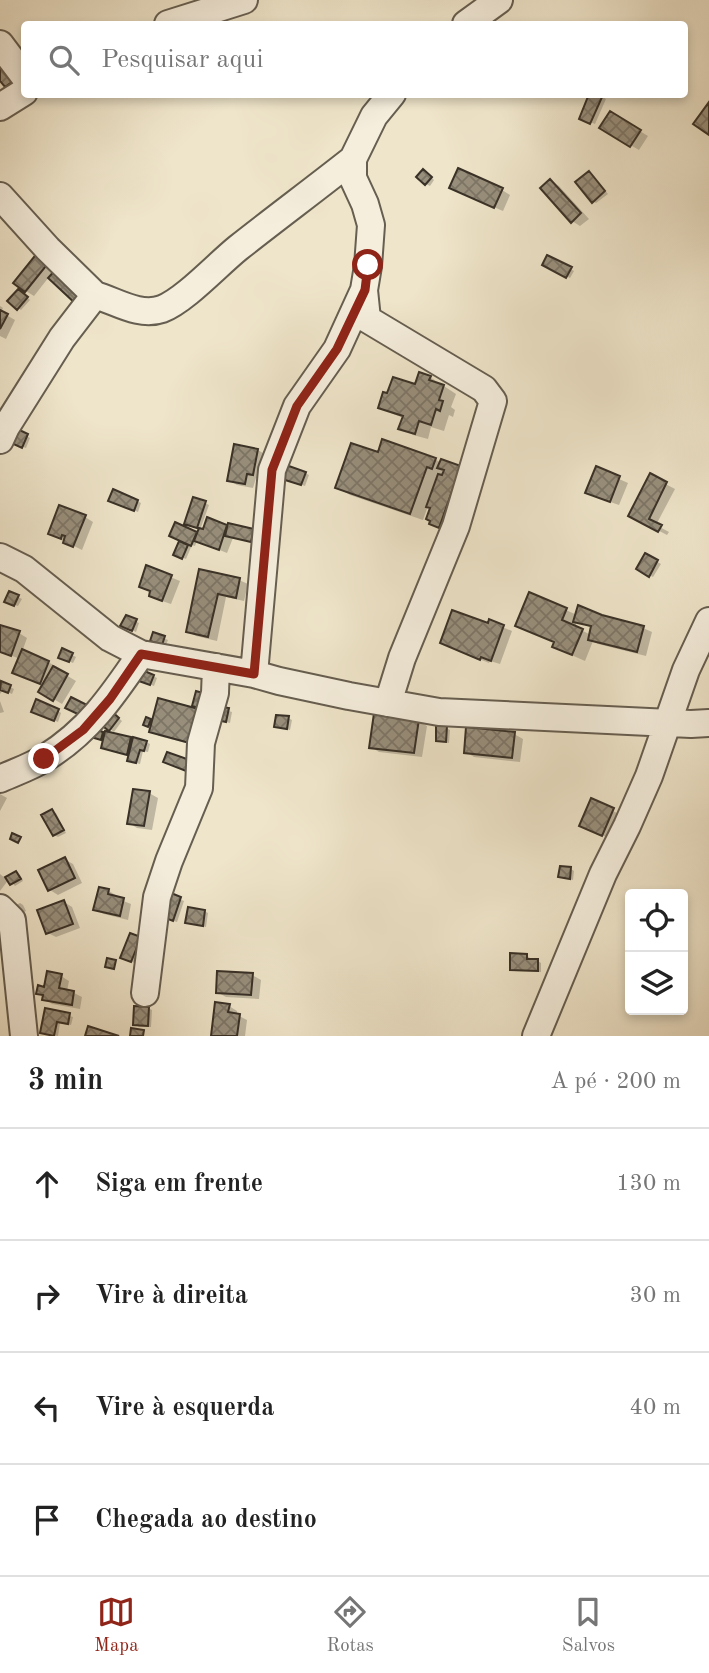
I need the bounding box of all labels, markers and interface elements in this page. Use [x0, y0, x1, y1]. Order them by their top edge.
search box [21, 21, 688, 98]
icon: search [45, 41, 83, 79]
text: Pesquisar aqui [101, 47, 263, 73]
route start [352, 249, 383, 280]
route end [28, 743, 59, 774]
map controls [625, 889, 688, 1015]
button: locate [625, 889, 688, 952]
button: layers [625, 952, 688, 1015]
text: 3 min [28, 1066, 103, 1096]
text: A pé · 200 m [550, 1070, 681, 1093]
icon: ahead [28, 1165, 66, 1203]
text: Siga em frente [95, 1171, 263, 1197]
text: 130 m [616, 1172, 681, 1195]
icon: right [28, 1277, 66, 1315]
text: Vire à direita [95, 1283, 248, 1309]
text: 30 m [630, 1284, 681, 1307]
icon: left [28, 1389, 66, 1427]
text: Vire à esquerda [95, 1395, 275, 1421]
text: 40 m [630, 1396, 681, 1419]
icon: arrive [28, 1501, 66, 1539]
text: Chegada ao destino [95, 1507, 317, 1533]
tab: Mapa [94, 1593, 139, 1658]
tab: Rotas [327, 1593, 374, 1658]
tab: Salvos [562, 1593, 615, 1658]

